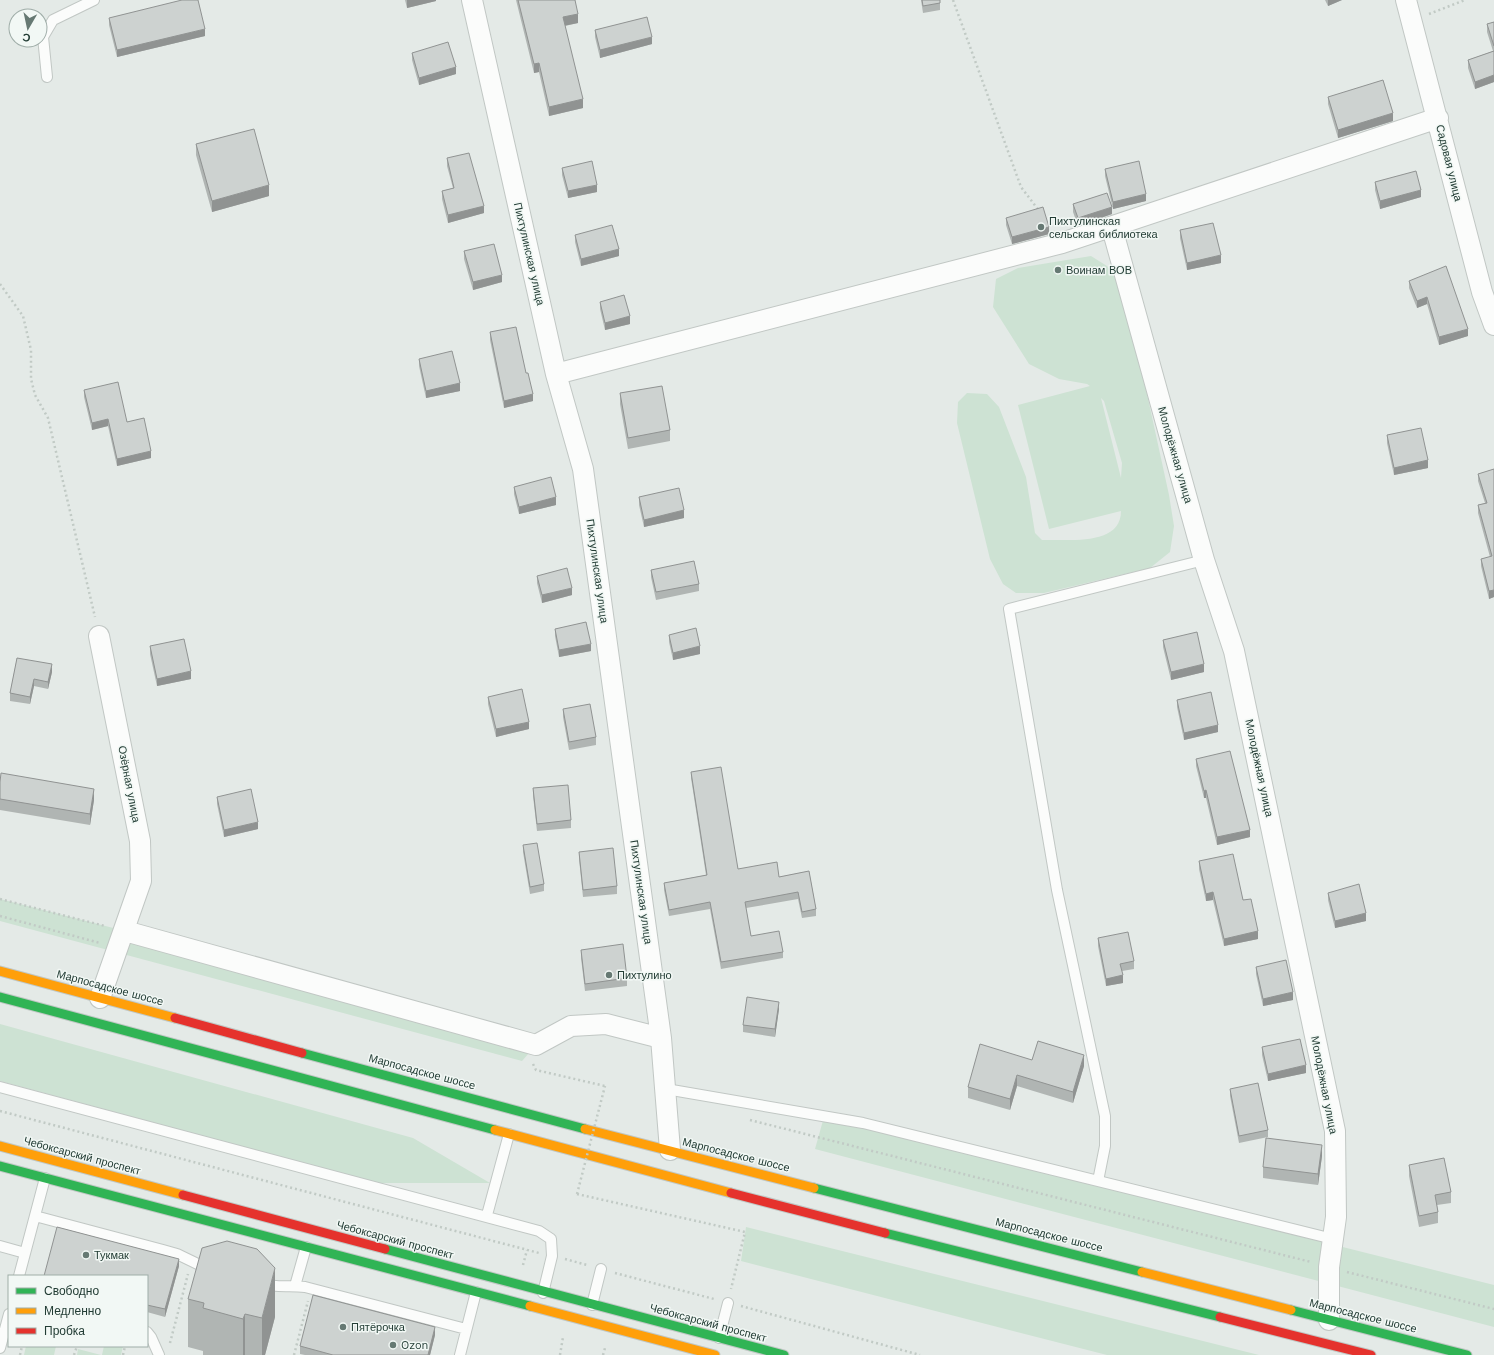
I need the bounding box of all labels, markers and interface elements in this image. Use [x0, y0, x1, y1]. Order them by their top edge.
north arrow [8, 8, 48, 48]
text: С [22, 30, 31, 44]
street label: Садовая улица [1433, 123, 1465, 204]
street label: Пихтулинская улица [511, 201, 547, 308]
place label: Пихтулинская сельская библиотека [1049, 215, 1159, 241]
marker: Пихтулинская сельская библиотека [1036, 222, 1046, 232]
place label: Воинам ВОВ [1066, 264, 1132, 277]
marker: Воинам ВОВ [1053, 265, 1063, 275]
street label: Молодёжная улица [1155, 405, 1195, 506]
street label: Пихтулинская улица [583, 518, 611, 625]
street label: Молодёжная улица [1242, 718, 1276, 819]
street label: Озёрная улица [115, 744, 143, 824]
street label: Пихтулинская улица [627, 839, 655, 946]
street label: Марпосадское шоссе [55, 967, 165, 1009]
place label: Пихтулино [617, 969, 672, 982]
marker: Пихтулино [604, 970, 614, 980]
street label: Молодёжная улица [1308, 1035, 1340, 1136]
street label: Марпосадское шоссе [367, 1051, 477, 1093]
street label: Чебоксарский проспект [22, 1134, 142, 1178]
street label: Марпосадское шоссе [681, 1135, 791, 1175]
street label: Марпосадское шоссе [994, 1215, 1104, 1255]
street label: Чебоксарский проспект [335, 1218, 455, 1262]
place label: Тукмак [94, 1249, 129, 1262]
marker: Тукмак [81, 1250, 91, 1260]
legend [8, 1275, 148, 1347]
text: Свободно [44, 1284, 99, 1298]
street label: Марпосадское шоссе [1308, 1296, 1418, 1336]
street label: Чебоксарский проспект [648, 1301, 768, 1345]
text: Медленно [44, 1304, 101, 1318]
place label: Пятёрочка [351, 1321, 406, 1334]
marker: Пятёрочка [338, 1322, 348, 1332]
text: Пробка [44, 1324, 85, 1338]
place label: Ozon [401, 1339, 428, 1352]
marker: Ozon [388, 1340, 398, 1350]

